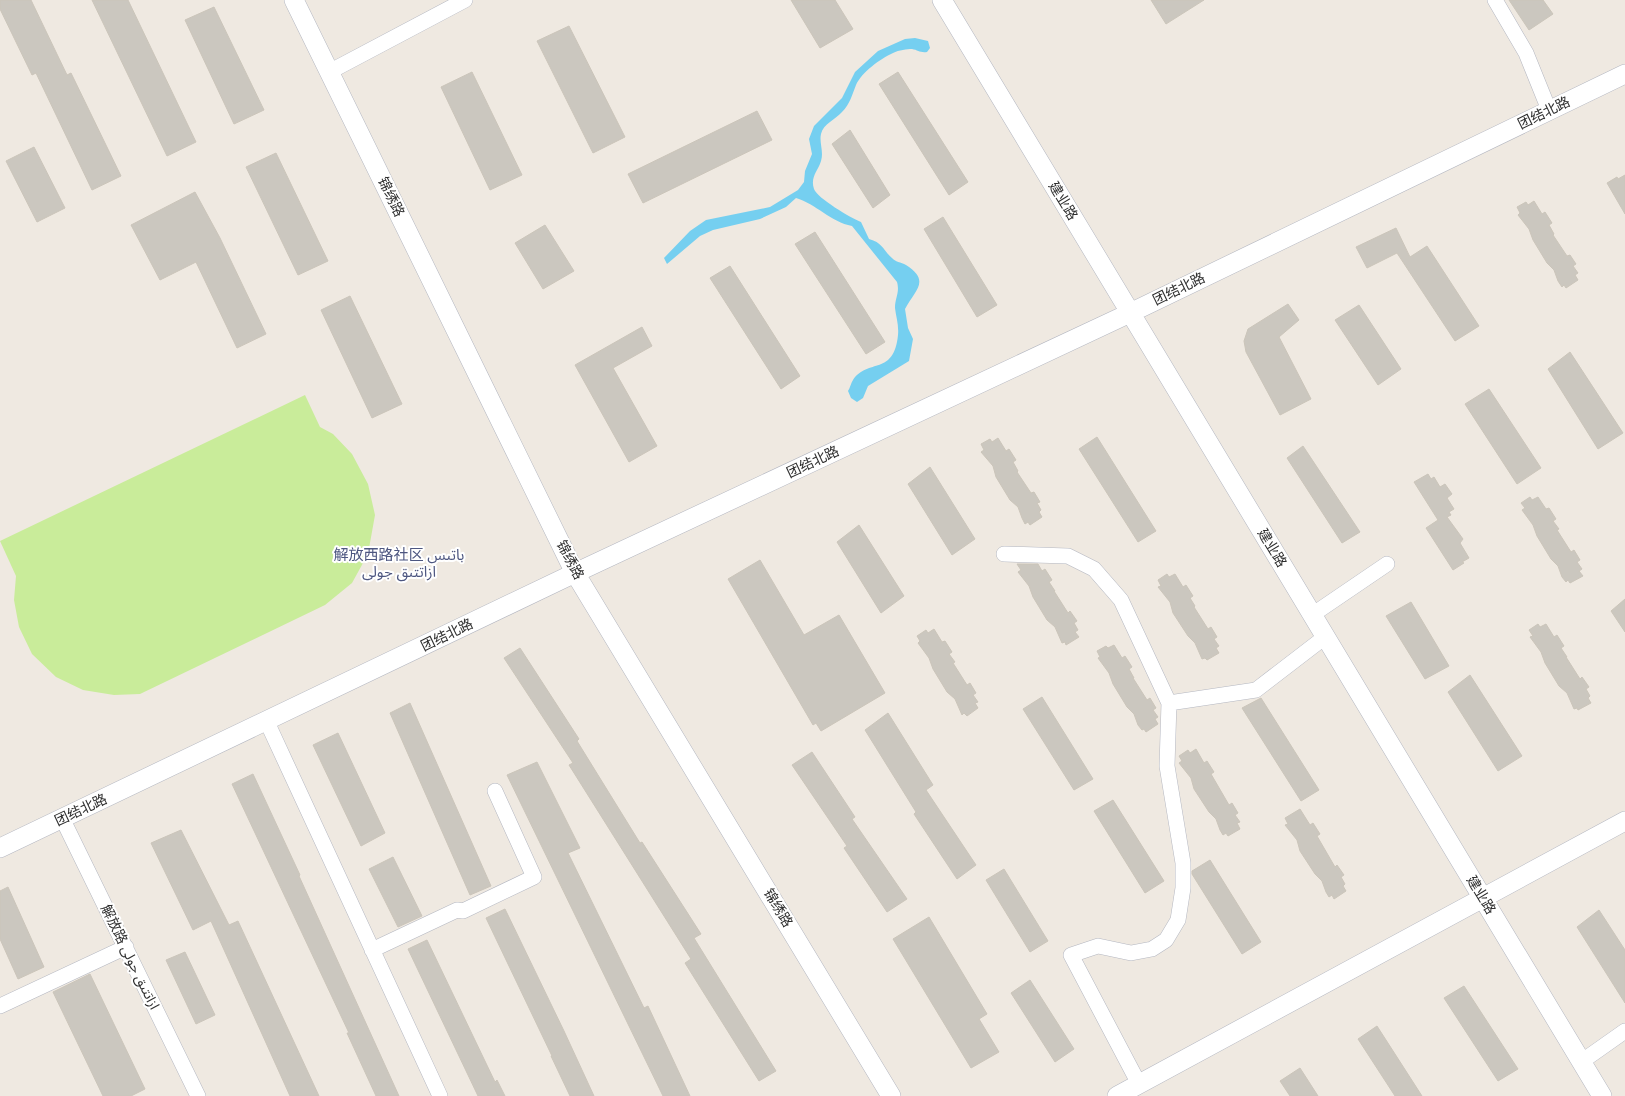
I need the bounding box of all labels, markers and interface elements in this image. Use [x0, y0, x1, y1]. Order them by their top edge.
street label: 团结北路 [1515, 93, 1573, 133]
street label: 锦绣路 [374, 174, 408, 220]
street label: 建业路 [1045, 179, 1081, 223]
street label: 团结北路 [1150, 269, 1208, 309]
street label: 团结北路 [784, 442, 842, 482]
street label: 建业路 [1254, 526, 1290, 570]
street label: 锦绣路 [553, 537, 587, 583]
district label: 解放西路社区 باتىس ازاتتىق جولى [334, 546, 464, 582]
street label: 团结北路 [418, 615, 476, 655]
street label: 团结北路 [52, 790, 110, 830]
street label: 建业路 [1463, 873, 1499, 917]
street label: 锦绣路 [760, 886, 796, 930]
street label: 解放路 ازاتتىق جولى [96, 902, 163, 1013]

